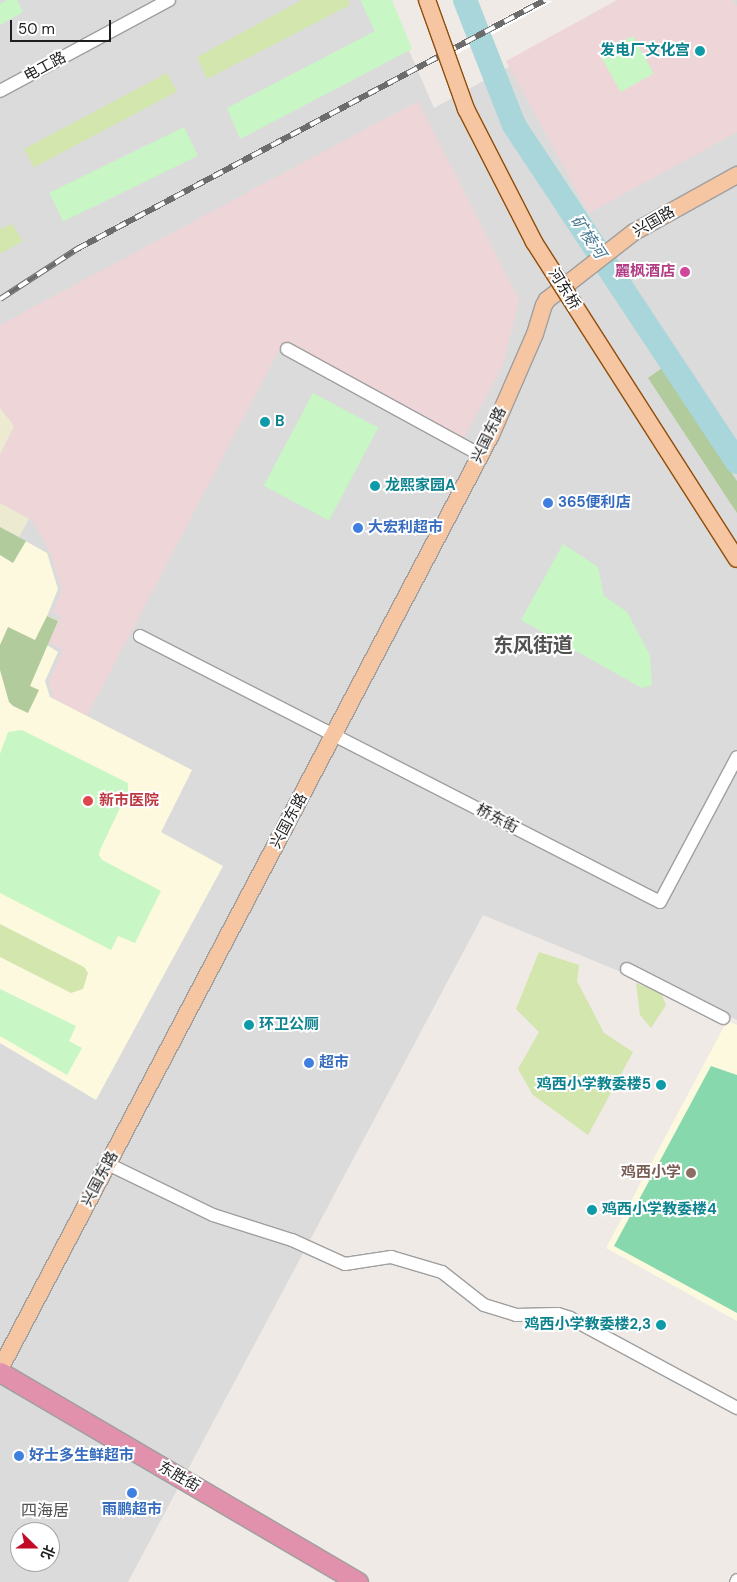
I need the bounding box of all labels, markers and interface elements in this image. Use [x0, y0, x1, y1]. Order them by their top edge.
scale bar [12, 10, 114, 42]
text: 50 m [18, 19, 55, 39]
place label: 发电厂文化宫 [600, 42, 690, 60]
marker: 发电厂文化宫 [694, 45, 706, 57]
street label: 电工路 [21, 48, 69, 86]
street label: 兴国路 [630, 203, 678, 241]
water label: 矿棱河 [567, 212, 609, 262]
place label: 麗枫酒店 [615, 263, 675, 281]
street label: 河东桥 [544, 265, 584, 313]
marker: 麗枫酒店 [679, 266, 691, 278]
street label: 兴国东路 [468, 404, 510, 466]
place label: B [275, 413, 285, 431]
marker: B [259, 416, 271, 428]
place label: 龙熙家园A [385, 477, 456, 495]
marker: 龙熙家园A [369, 480, 381, 492]
place label: 365便利店 [558, 494, 631, 512]
marker: 365便利店 [542, 497, 554, 509]
place label: 大宏利超市 [368, 519, 443, 537]
marker: 大宏利超市 [352, 522, 364, 534]
district label: 东风街道 [493, 633, 573, 657]
street label: 兴国东路 [267, 790, 311, 852]
place label: 新市医院 [99, 792, 159, 810]
marker: 新市医院 [81, 794, 95, 808]
street label: 桥东街 [473, 801, 521, 837]
place label: 环卫公厕 [259, 1016, 319, 1034]
marker: 环卫公厕 [243, 1019, 255, 1031]
place label: 超市 [319, 1054, 349, 1072]
marker: 超市 [303, 1057, 315, 1069]
place label: 鸡西小学教委楼5 [537, 1076, 651, 1094]
marker: 鸡西小学教委楼5 [655, 1079, 667, 1091]
street label: 兴国东路 [78, 1148, 122, 1210]
place label: 鸡西小学 [621, 1164, 681, 1182]
marker: 鸡西小学 [685, 1167, 697, 1179]
place label: 鸡西小学教委楼4 [602, 1201, 717, 1219]
marker: 鸡西小学教委楼4 [586, 1204, 598, 1216]
place label: 鸡西小学教委楼2,3 [525, 1316, 651, 1334]
marker: 鸡西小学教委楼2,3 [655, 1319, 667, 1331]
place label: 好士多生鲜超市 [29, 1447, 134, 1465]
marker: 好士多生鲜超市 [13, 1450, 25, 1462]
street label: 东胜街 [155, 1458, 203, 1496]
marker: 雨鹏超市 [126, 1487, 138, 1499]
district label: 四海居 [21, 1501, 69, 1521]
place label: 雨鹏超市 [102, 1501, 162, 1519]
north arrow [10, 1522, 60, 1572]
text: 北 [37, 1542, 59, 1562]

